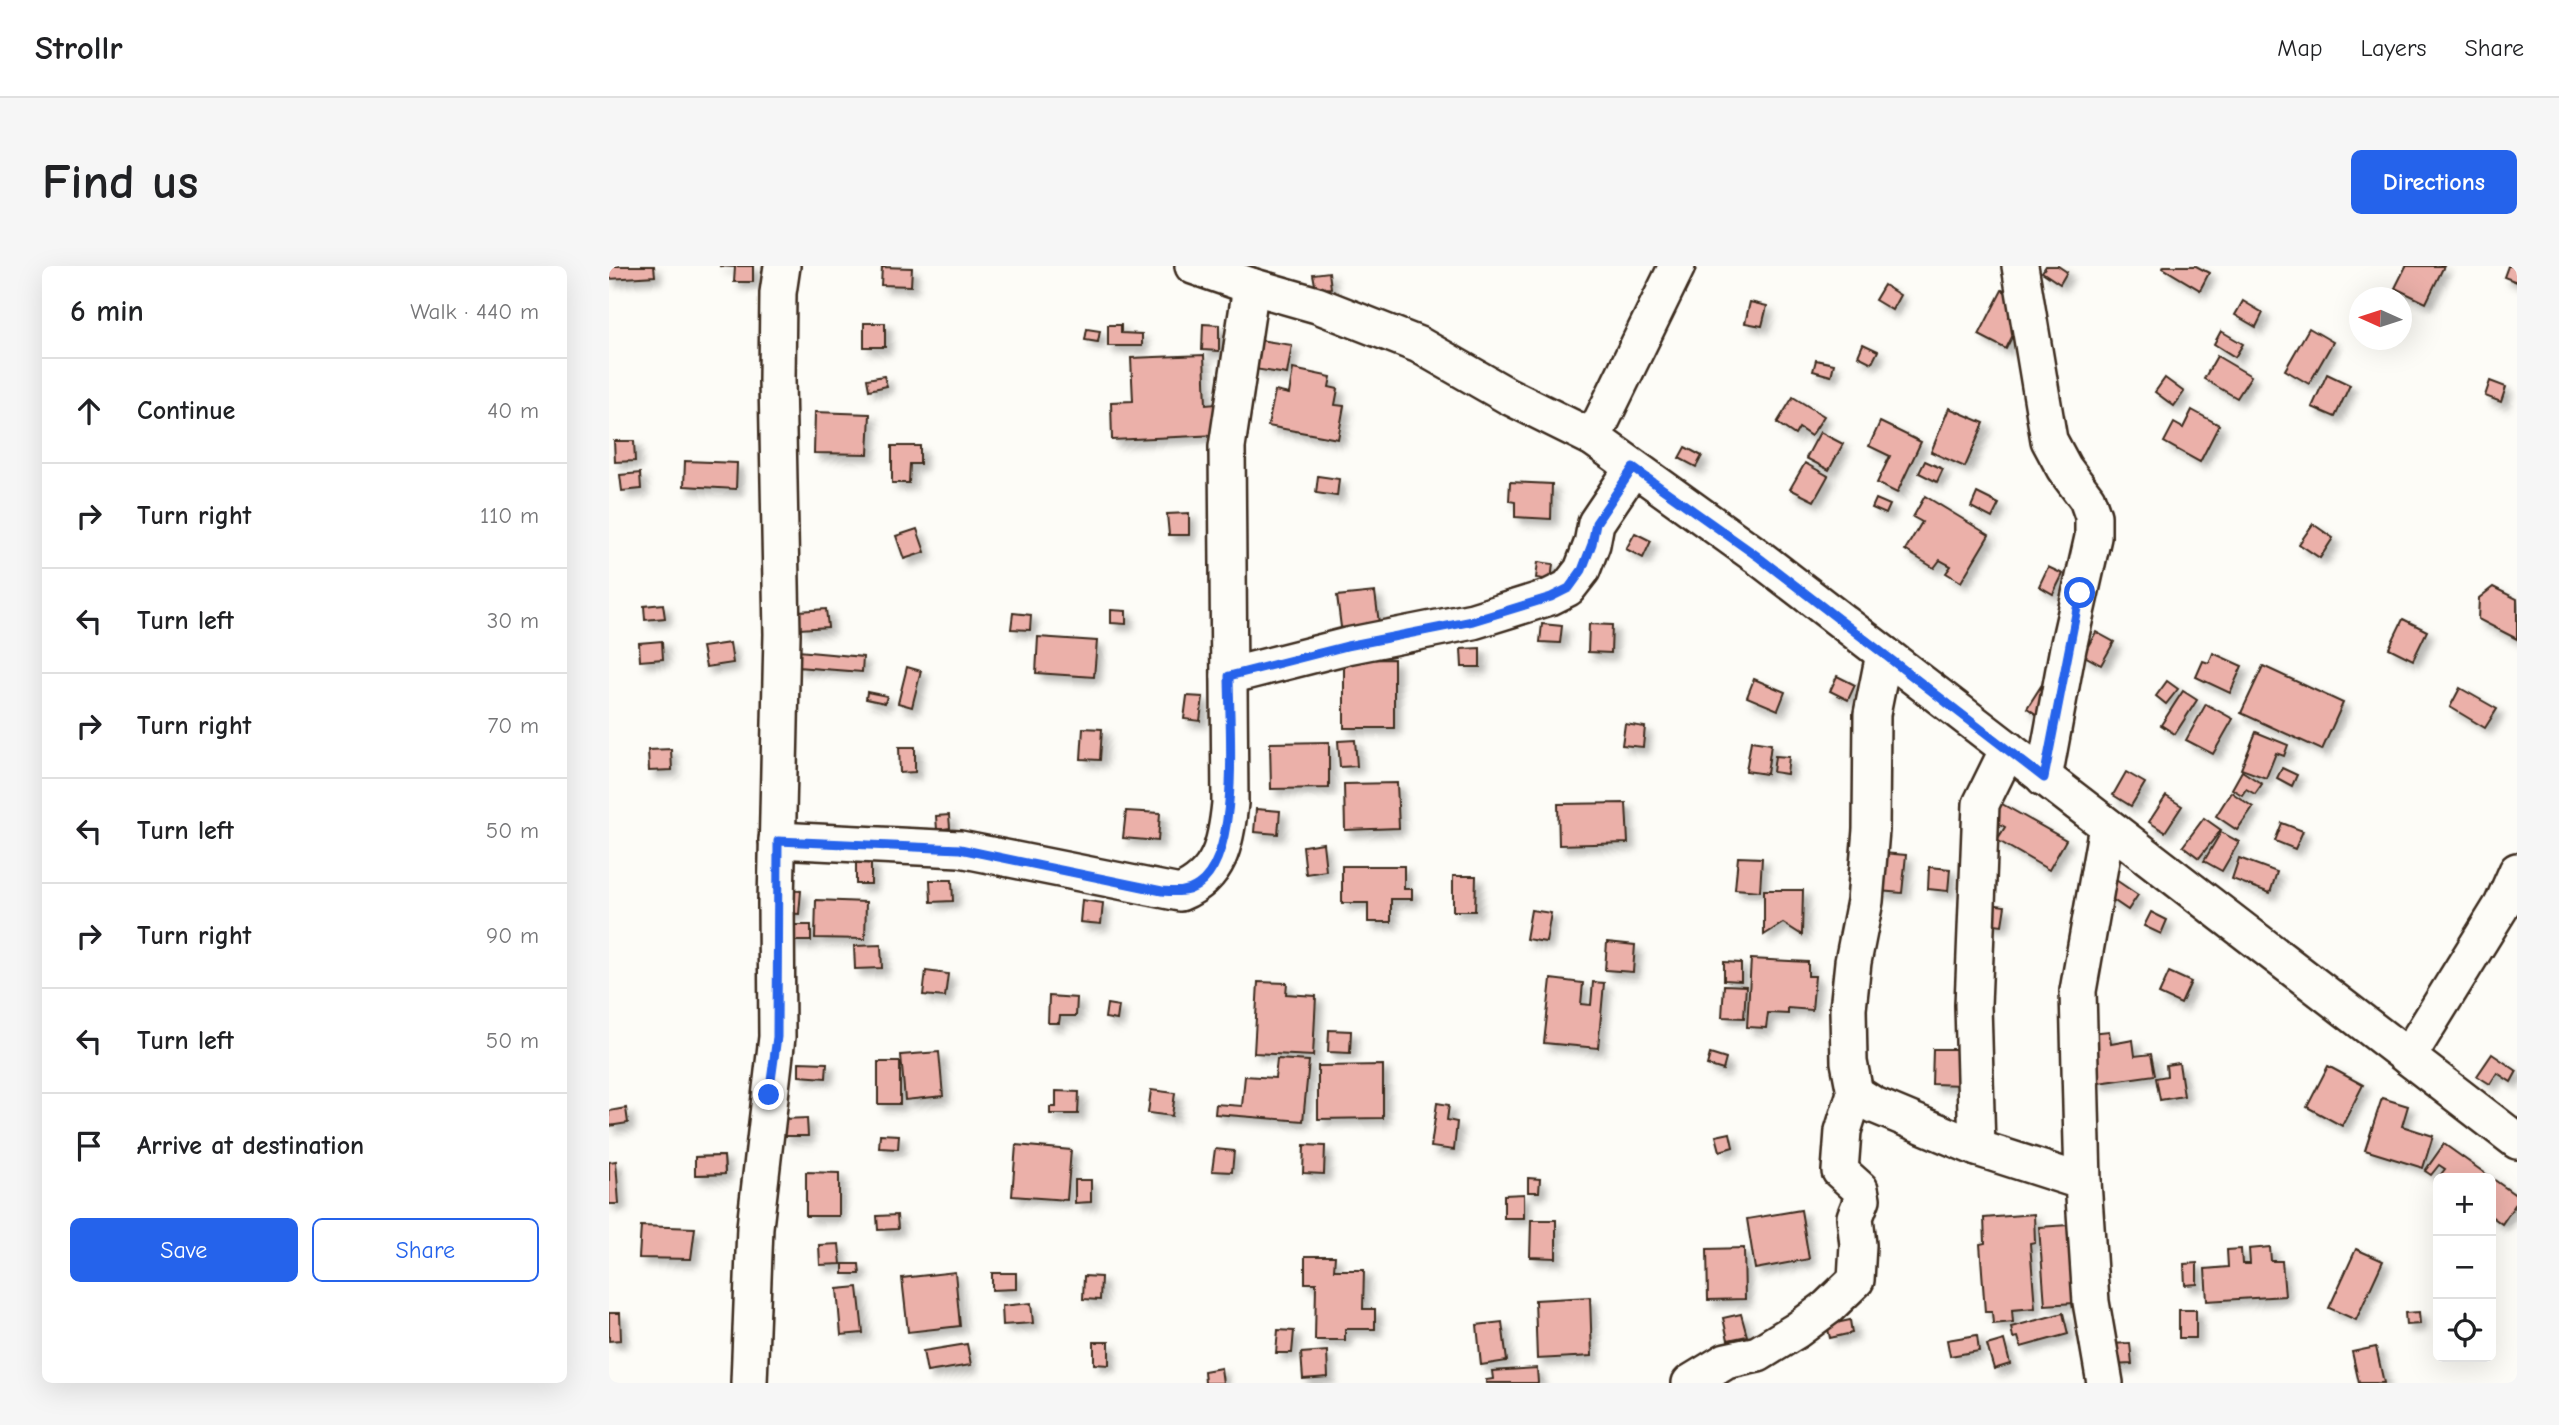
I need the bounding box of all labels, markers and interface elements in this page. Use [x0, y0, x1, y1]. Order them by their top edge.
text: Strollr [35, 29, 123, 67]
text: Map [2277, 34, 2323, 62]
text: Layers [2361, 34, 2426, 62]
text: Share [2464, 34, 2524, 62]
button: Directions [2351, 150, 2517, 214]
text: Find us [42, 154, 198, 210]
north arrow [2349, 287, 2412, 350]
text: 6 min [70, 294, 144, 329]
text: Walk · 440 m [410, 298, 539, 325]
icon: ahead [70, 392, 108, 430]
text: Continue [137, 396, 235, 426]
text: 40 m [487, 397, 539, 424]
icon: right [70, 497, 108, 535]
text: Turn right [137, 501, 251, 531]
text: 110 m [480, 502, 539, 529]
route start [2064, 577, 2095, 608]
icon: left [70, 602, 108, 640]
text: Turn left [137, 606, 234, 636]
text: 30 m [487, 607, 539, 634]
icon: right [70, 707, 108, 745]
text: Turn right [137, 711, 251, 741]
text: 70 m [487, 712, 539, 739]
icon: left [70, 812, 108, 850]
text: Turn left [137, 816, 234, 846]
text: 50 m [486, 817, 539, 844]
icon: right [70, 917, 108, 955]
text: Turn right [137, 921, 251, 951]
text: 90 m [486, 922, 539, 949]
icon: left [70, 1022, 108, 1060]
text: Turn left [137, 1026, 234, 1056]
text: 50 m [486, 1027, 539, 1054]
route end [753, 1079, 784, 1110]
icon: arrive [70, 1127, 108, 1165]
text: Arrive at destination [137, 1131, 364, 1161]
map controls [2433, 1173, 2496, 1362]
button: + [2433, 1173, 2496, 1236]
button: Save [70, 1218, 298, 1282]
button: Share [312, 1218, 539, 1282]
button: − [2433, 1236, 2496, 1299]
button: locate [2433, 1299, 2496, 1362]

